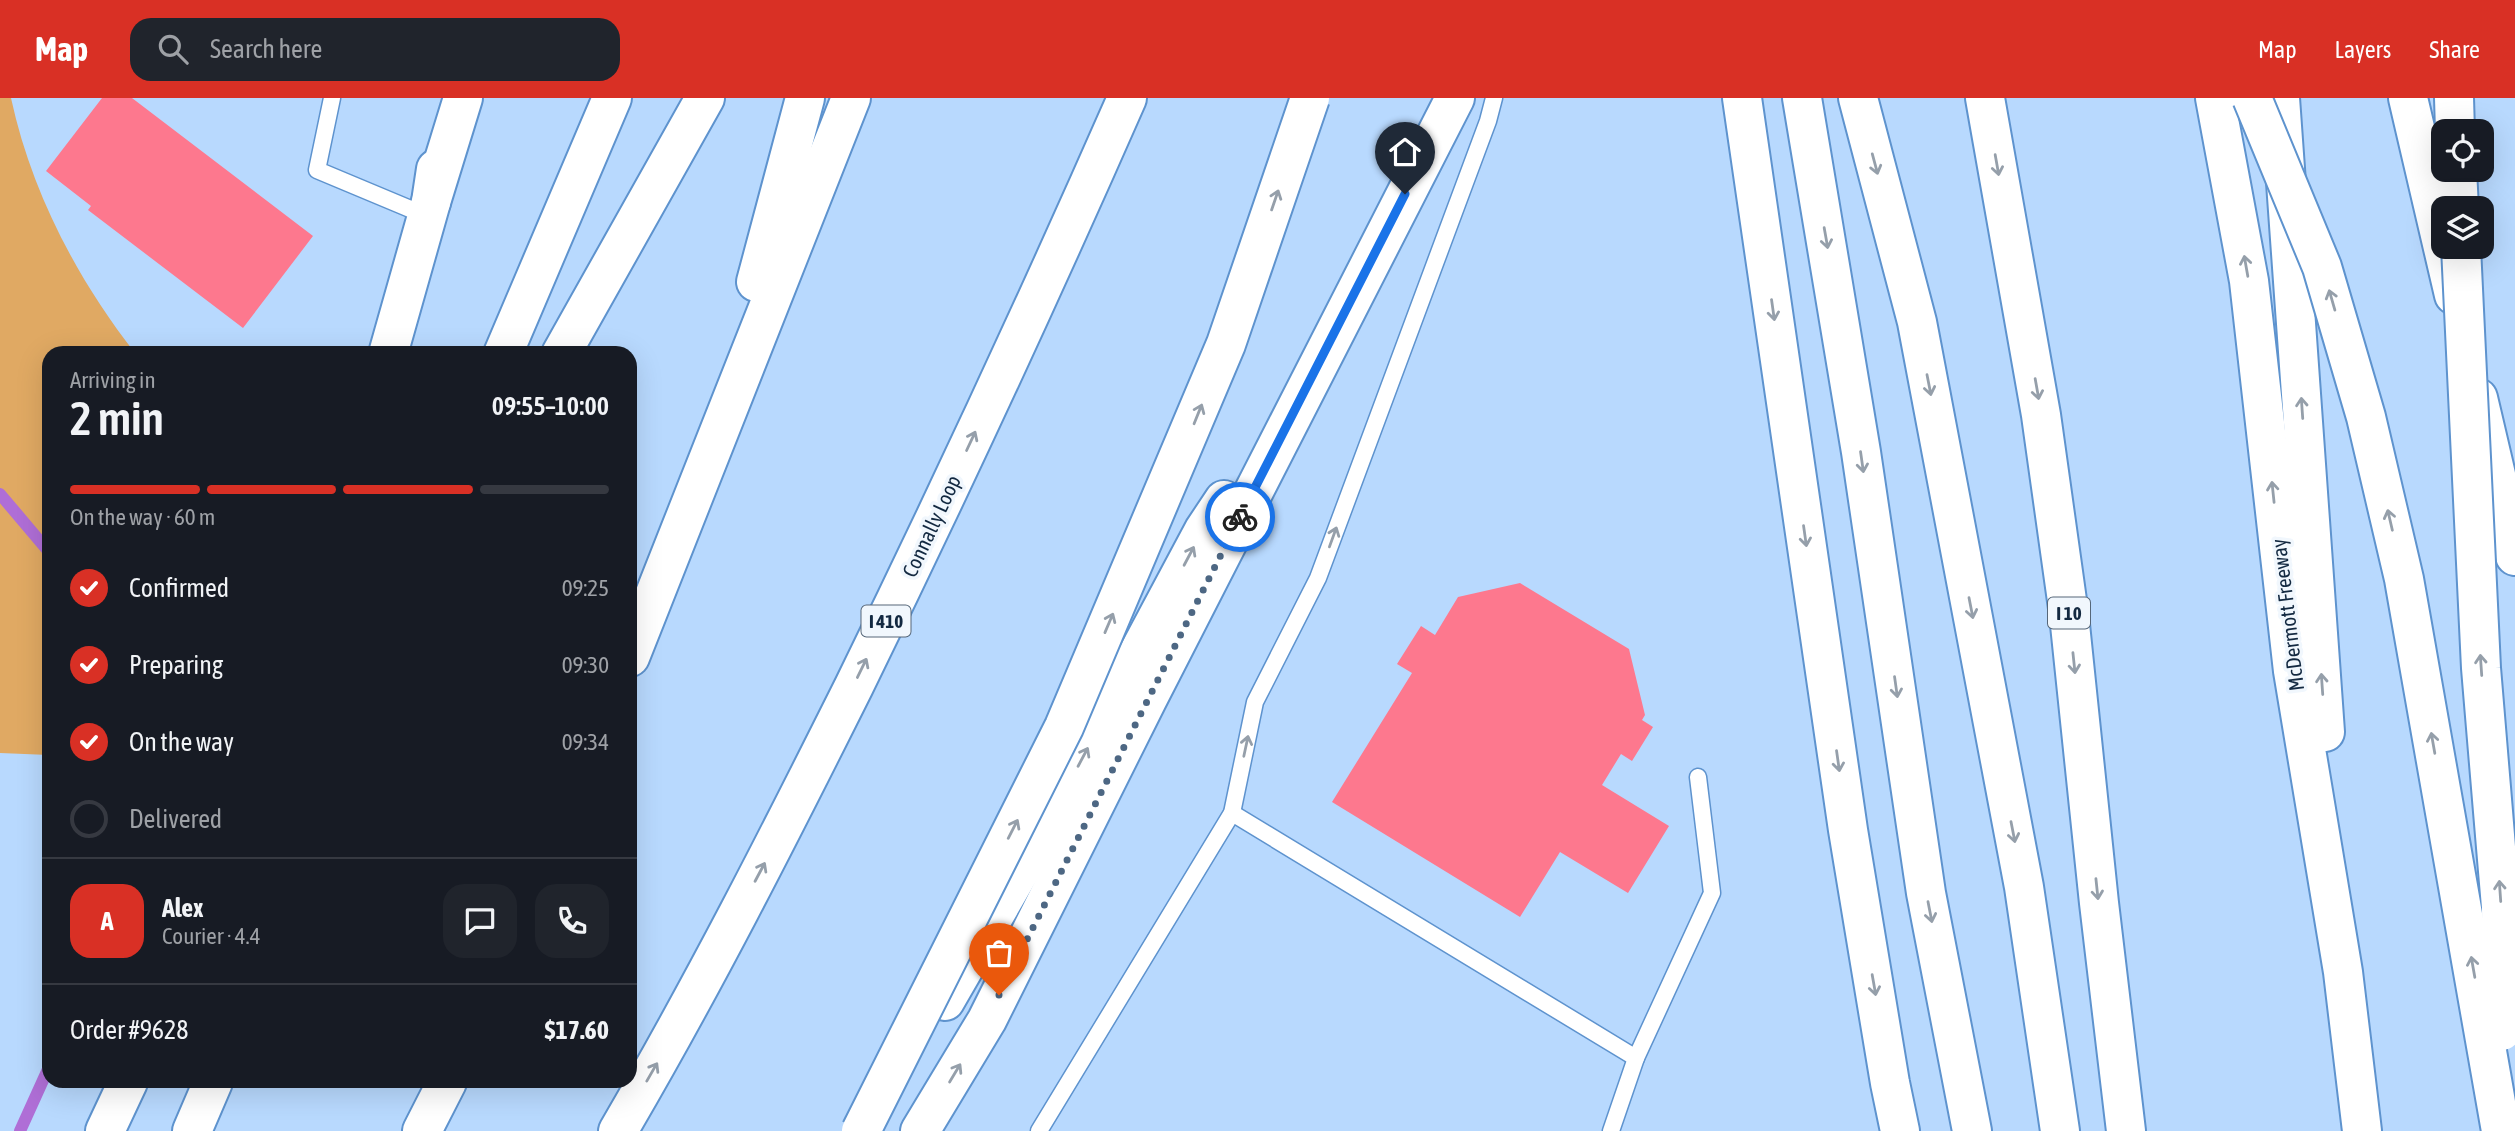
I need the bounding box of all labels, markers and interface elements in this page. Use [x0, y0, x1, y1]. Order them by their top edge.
search box [130, 18, 620, 81]
text: Map [35, 30, 88, 68]
icon: search [154, 30, 192, 68]
text: Search here [210, 34, 322, 64]
text: Map [2258, 36, 2297, 63]
text: Layers [2335, 36, 2391, 63]
text: Share [2429, 36, 2480, 63]
map controls [2431, 119, 2494, 259]
button: locate [2431, 119, 2494, 182]
pin [1375, 122, 1435, 194]
icon: home [1386, 133, 1424, 171]
one-way arrow [1869, 152, 1882, 175]
one-way arrow [1990, 153, 2004, 176]
one-way arrow [1269, 189, 1282, 211]
button: layers [2431, 196, 2494, 259]
one-way arrow [1820, 226, 1833, 249]
one-way arrow [2239, 255, 2253, 278]
one-way arrow [2324, 289, 2337, 311]
one-way arrow [1767, 299, 1780, 321]
text: Arriving in [70, 367, 156, 393]
one-way arrow [1923, 373, 1936, 396]
one-way arrow [2030, 377, 2044, 400]
text: 09:55–10:00 [492, 391, 609, 421]
text: 2 min [70, 392, 164, 445]
one-way arrow [2295, 397, 2308, 420]
one-way arrow [1192, 403, 1205, 425]
one-way arrow [965, 431, 979, 452]
one-way arrow [1856, 450, 1869, 473]
street label: Connally Loop [897, 471, 965, 581]
one-way arrow [2266, 481, 2279, 504]
courier [1205, 482, 1275, 552]
icon: bike [1221, 498, 1259, 536]
text: On the way · 60 m [70, 504, 215, 530]
one-way arrow [2383, 509, 2396, 532]
one-way arrow [1799, 524, 1812, 546]
one-way arrow [1327, 527, 1340, 549]
street label: McDermott Freeway [2266, 537, 2308, 692]
one-way arrow [1183, 547, 1197, 567]
icon: check [70, 569, 108, 607]
text: Confirmed [129, 573, 229, 603]
text: 09:25 [562, 575, 609, 601]
one-way arrow [1965, 596, 1979, 619]
road number: I 10 [2048, 598, 2090, 628]
road number: I 410 [862, 606, 910, 636]
one-way arrow [1103, 613, 1116, 634]
icon: check [70, 646, 108, 684]
text: Preparing [129, 650, 223, 680]
one-way arrow [2068, 651, 2081, 674]
text: 09:30 [562, 652, 609, 678]
one-way arrow [2475, 653, 2488, 676]
one-way arrow [856, 658, 870, 679]
one-way arrow [2315, 673, 2328, 696]
one-way arrow [1889, 676, 1902, 698]
icon: check [70, 723, 108, 761]
text: On the way [129, 727, 234, 757]
text: 09:34 [562, 729, 609, 755]
one-way arrow [2426, 732, 2439, 755]
one-way arrow [1239, 735, 1253, 758]
one-way arrow [1076, 748, 1090, 768]
one-way arrow [1831, 749, 1844, 772]
text: Delivered [129, 804, 222, 834]
one-way arrow [1007, 819, 1021, 840]
one-way arrow [2007, 820, 2021, 843]
one-way arrow [754, 862, 768, 883]
one-way arrow [2091, 878, 2104, 900]
one-way arrow [2493, 881, 2506, 903]
button: chat [443, 884, 517, 958]
button: phone [535, 884, 609, 958]
text: Alex [162, 893, 203, 923]
one-way arrow [1924, 900, 1937, 923]
text: A [101, 906, 113, 936]
text: Courier · 4.4 [162, 923, 261, 949]
pin [969, 923, 1029, 995]
icon: bag [980, 934, 1018, 972]
one-way arrow [2466, 956, 2479, 979]
one-way arrow [1868, 973, 1881, 996]
text: Order #9628 [70, 1015, 189, 1045]
text: $17.60 [545, 1015, 609, 1045]
one-way arrow [646, 1062, 660, 1082]
one-way arrow [948, 1063, 962, 1083]

